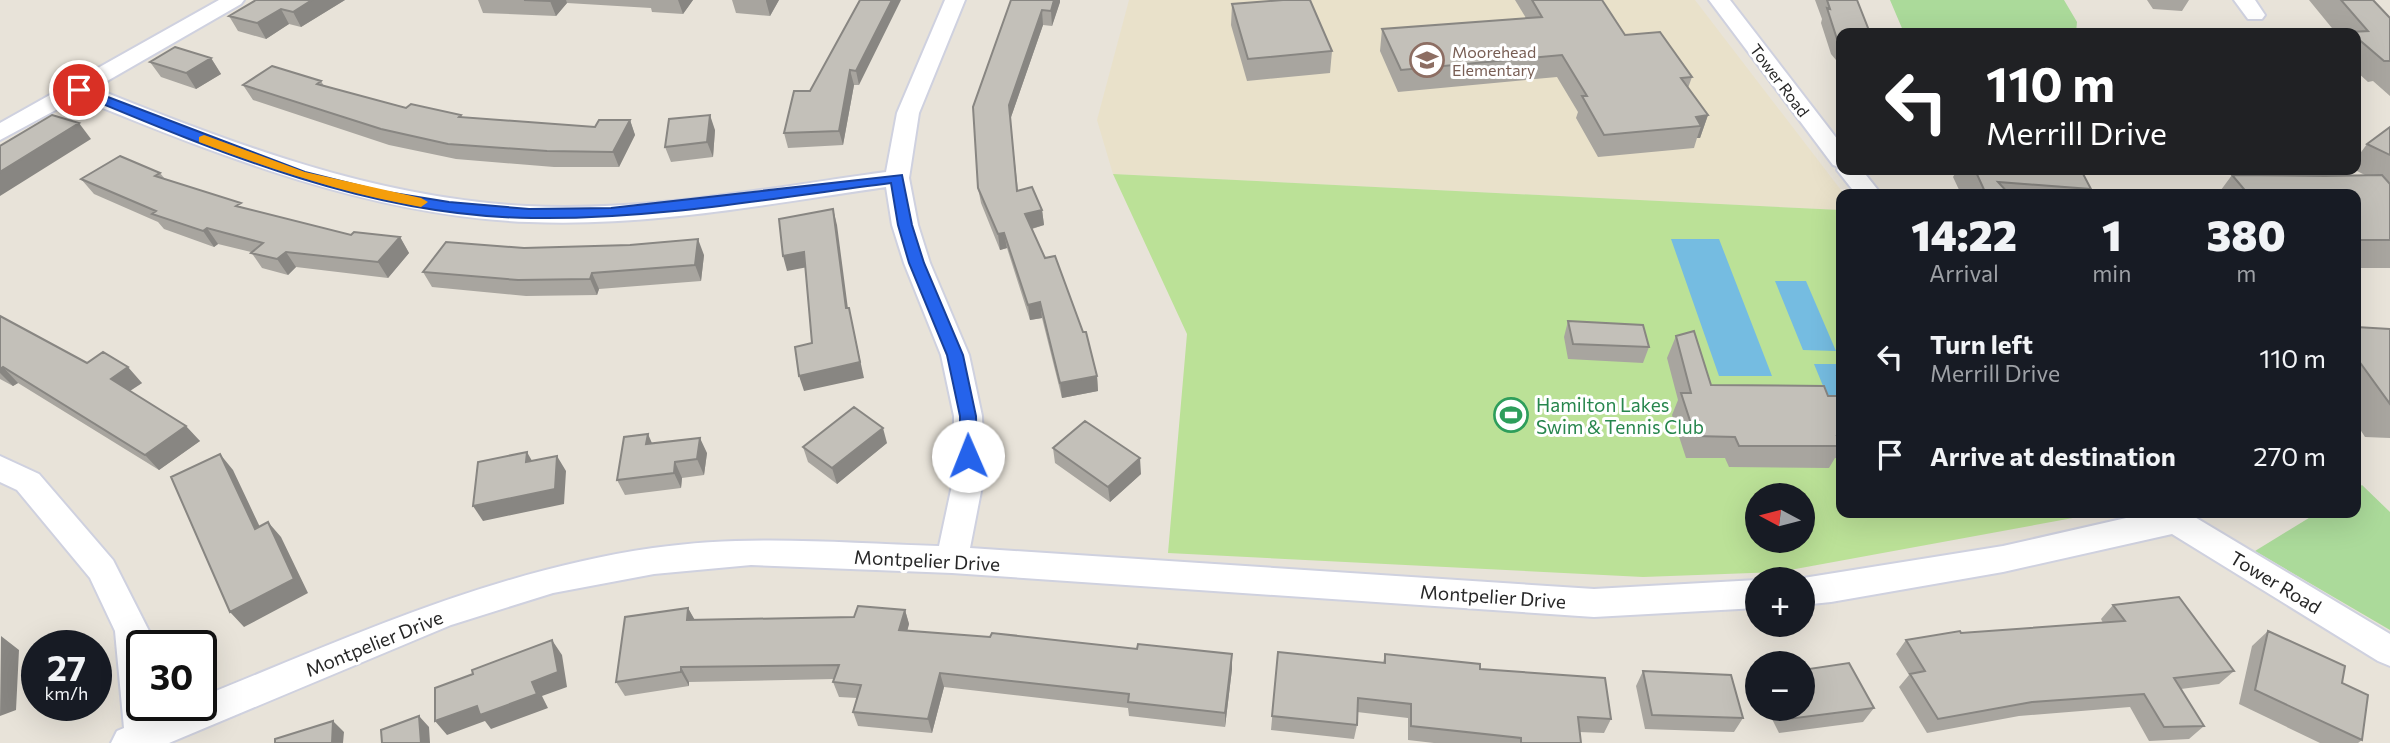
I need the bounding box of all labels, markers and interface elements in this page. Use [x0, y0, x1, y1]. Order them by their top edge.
street label: Tower Road [1747, 40, 1813, 120]
school or university icon: Moorehead Elementary [1408, 41, 1446, 79]
place label: Moorehead Elementary [1452, 42, 1536, 79]
text: 110 m [1986, 52, 2115, 112]
icon: left [1871, 56, 1962, 147]
pin [49, 60, 109, 120]
icon: arrive [60, 71, 98, 109]
text: Merrill Drive [1986, 112, 2167, 152]
text: 14:22 [1911, 208, 2017, 260]
text: 1 [2102, 208, 2122, 260]
text: 380 [2207, 208, 2286, 260]
text: Arrival [1929, 259, 1999, 287]
text: min [2092, 259, 2131, 287]
text: m [2236, 259, 2256, 287]
text: Turn left [1930, 328, 2033, 359]
icon: left [1871, 338, 1909, 376]
text: 110 m [2259, 342, 2326, 373]
text: Merrill Drive [1930, 359, 2060, 387]
place label: Hamilton Lakes Swim & Tennis Club [1536, 393, 1704, 438]
sports icon: Hamilton Lakes Swim & Tennis Club [1492, 396, 1530, 434]
position arrow [931, 419, 1005, 493]
icon: arrive [1871, 436, 1909, 474]
text: Arrive at destination [1930, 440, 2176, 471]
text: 270 m [2253, 440, 2326, 471]
north arrow [1745, 483, 1815, 553]
map controls [1745, 483, 1815, 721]
street label: Montpelier Drive [853, 545, 1001, 575]
street label: Tower Road [2226, 546, 2326, 618]
button: + [1745, 567, 1815, 637]
street label: Montpelier Drive [1419, 579, 1567, 613]
street label: Montpelier Drive [302, 605, 446, 681]
speed limit sign: 30 [126, 630, 217, 721]
text: 27 [47, 645, 86, 688]
button: − [1745, 651, 1815, 721]
text: km/h [45, 682, 88, 704]

